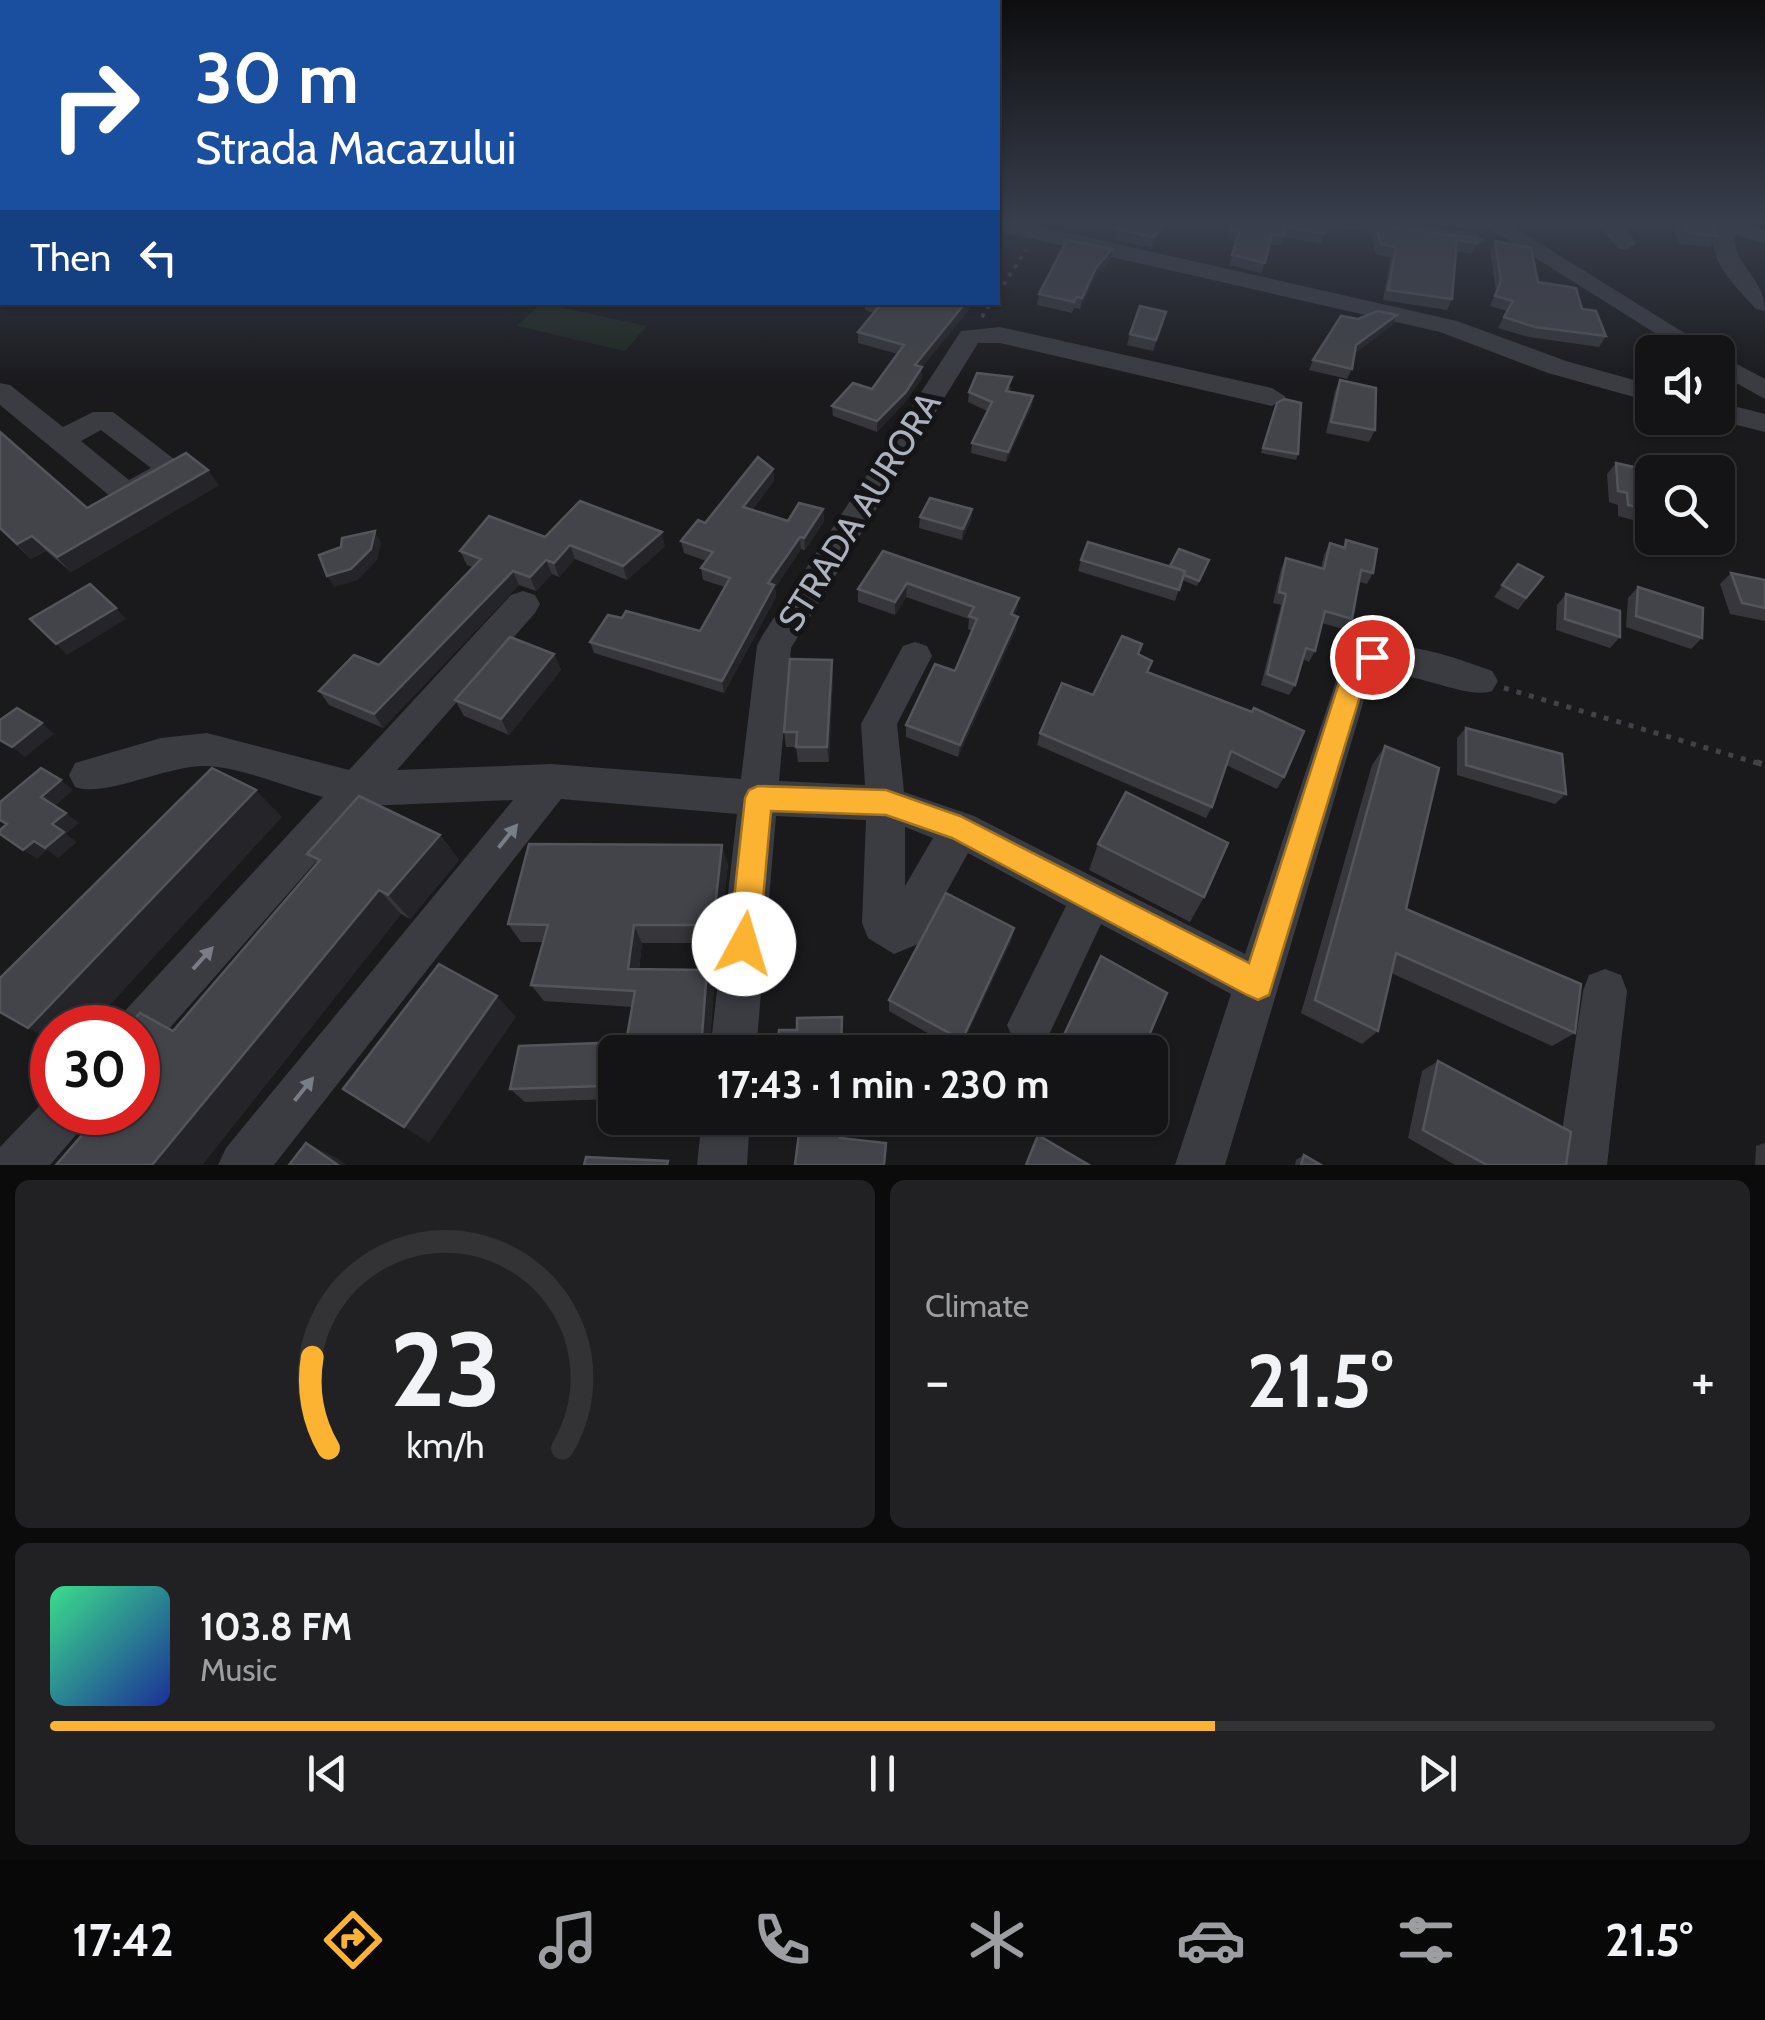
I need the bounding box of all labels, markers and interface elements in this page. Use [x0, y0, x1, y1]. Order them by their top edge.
text: 30 m [195, 35, 359, 121]
icon: right [30, 40, 160, 170]
text: Strada Macazului [195, 121, 516, 175]
icon: left [131, 230, 186, 285]
text: Then [30, 234, 111, 281]
map controls [1635, 335, 1735, 555]
button: sound [1635, 335, 1735, 435]
street label: STRADA AURORA [768, 383, 950, 638]
button: search [1635, 455, 1735, 555]
pin [1330, 615, 1415, 700]
icon: arrive [1345, 630, 1400, 685]
one-way arrow [497, 823, 518, 849]
position arrow [692, 892, 796, 996]
one-way arrow [191, 946, 213, 971]
speed limit sign: 30 [30, 1005, 160, 1135]
text: 17:43 · 1 min · 230 m [717, 1061, 1049, 1108]
one-way arrow [293, 1076, 314, 1102]
text: Climate [925, 1286, 1029, 1325]
text: 23 [389, 1306, 501, 1432]
text: 21.5° [1247, 1335, 1393, 1426]
text: − [925, 1347, 949, 1414]
text: + [1691, 1347, 1715, 1414]
text: km/h [406, 1424, 484, 1467]
text: 103.8 FM [200, 1603, 352, 1650]
text: Music [200, 1650, 277, 1689]
icon: previous [300, 1746, 355, 1801]
icon: pause [855, 1746, 910, 1801]
icon: next [1410, 1746, 1465, 1801]
icon: directions [318, 1905, 388, 1975]
icon: music [533, 1905, 603, 1975]
icon: phone [747, 1905, 817, 1975]
icon: climate [962, 1905, 1032, 1975]
icon: car [1176, 1905, 1246, 1975]
icon: filters [1391, 1905, 1461, 1975]
text: 17:42 [72, 1913, 174, 1967]
text: 21.5° [1605, 1913, 1693, 1967]

